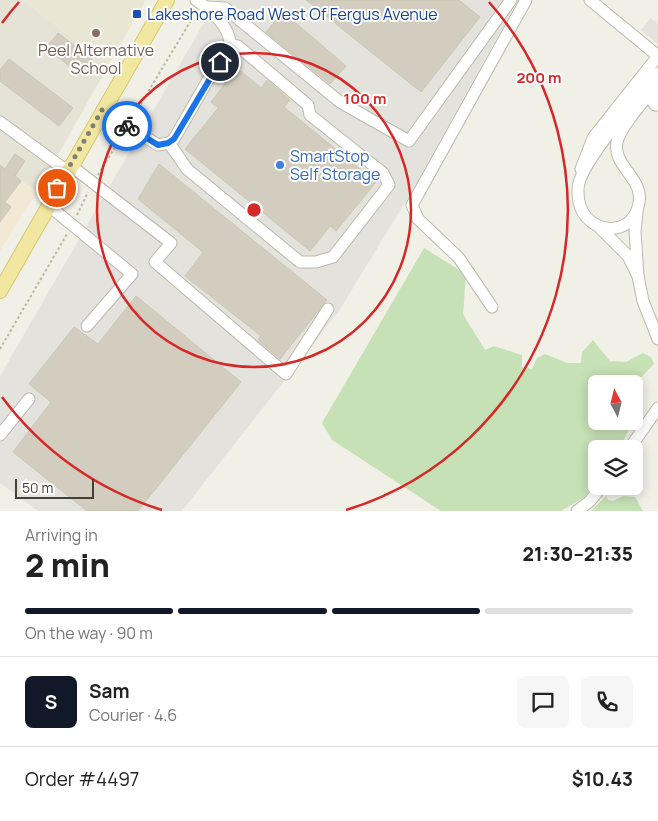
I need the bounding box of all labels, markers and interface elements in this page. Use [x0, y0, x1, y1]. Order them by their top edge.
place label: Lakeshore Road West Of Fergus Avenue [147, 3, 438, 25]
marker: Lakeshore Road West Of Fergus Avenue [131, 8, 143, 20]
marker: Peel Alternative School [90, 27, 102, 39]
place label: Peel Alternative School [38, 39, 154, 79]
pin [199, 41, 241, 83]
icon: home [206, 48, 234, 76]
text: 200 m [516, 67, 562, 88]
text: 100 m [344, 88, 386, 109]
courier [102, 101, 152, 151]
icon: bike [113, 112, 141, 140]
place label: SmartStop Self Storage [290, 145, 380, 185]
marker: SmartStop Self Storage [274, 159, 286, 171]
pin [36, 167, 78, 209]
icon: bag [43, 174, 71, 202]
centre of rings [245, 201, 263, 219]
north arrow [588, 375, 642, 430]
map controls [588, 375, 643, 495]
button: layers [588, 440, 643, 495]
scale bar [15, 476, 94, 499]
text: 50 m [22, 478, 53, 497]
text: Arriving in [25, 524, 98, 546]
text: 21:30–21:35 [523, 541, 633, 567]
text: 2 min [25, 543, 110, 587]
text: On the way · 90 m [25, 622, 153, 644]
button: chat [517, 676, 569, 728]
button: phone [581, 676, 633, 728]
text: Sam [89, 678, 130, 704]
text: S [45, 689, 57, 715]
text: Courier · 4.6 [89, 704, 177, 726]
text: Order #4497 [25, 766, 139, 792]
text: $10.43 [572, 766, 633, 792]

